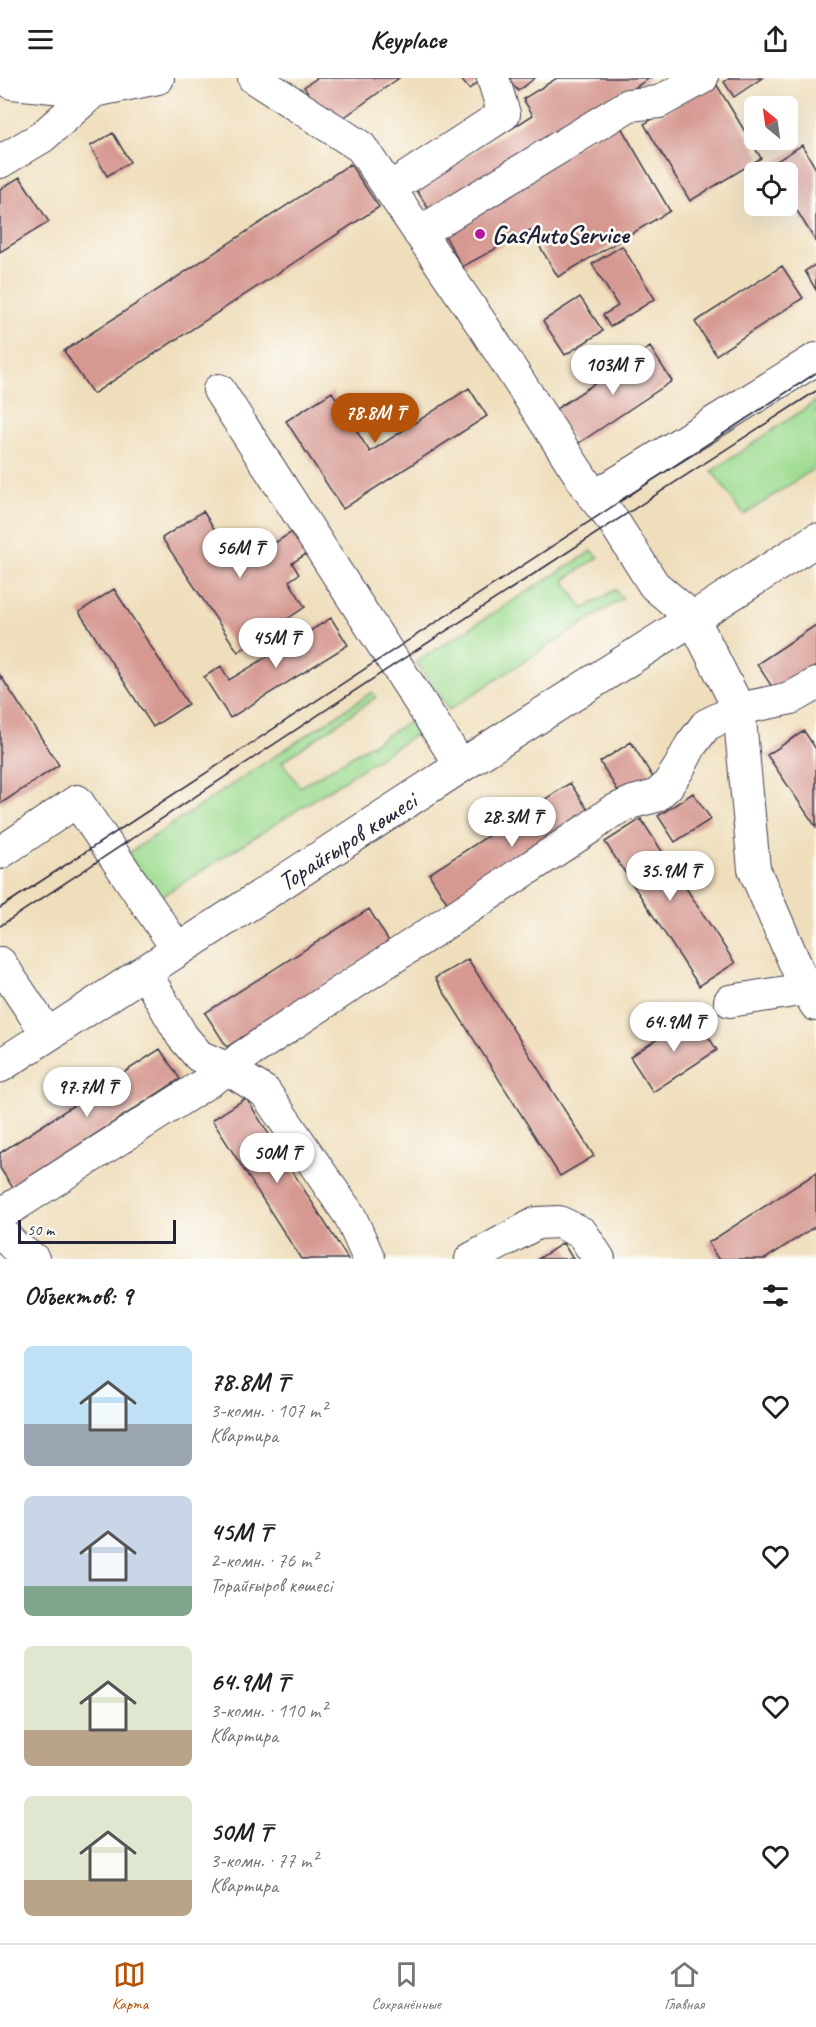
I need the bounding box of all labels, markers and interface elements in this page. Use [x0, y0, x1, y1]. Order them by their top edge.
text: Keyplace [370, 22, 446, 56]
icon: menu [24, 23, 57, 56]
icon: share [759, 23, 792, 56]
north arrow [744, 96, 798, 150]
map controls [744, 96, 798, 216]
button: locate [744, 162, 798, 216]
place label: GasAutoService [492, 218, 631, 251]
marker: GasAutoService [473, 227, 487, 241]
pin: 103M ₸ [564, 345, 662, 396]
text: 103M ₸ [585, 352, 641, 377]
pin: 78.8M ₸ [320, 393, 430, 444]
text: 78.8M ₸ [345, 400, 405, 425]
pin: 56M ₸ [198, 528, 282, 579]
text: 56M ₸ [216, 535, 264, 560]
pin: 45M ₸ [234, 618, 318, 669]
text: 45M ₸ [253, 625, 299, 650]
street label: Торайғыров көшесі [272, 783, 426, 899]
pin: 28.3M ₸ [457, 797, 567, 848]
text: 28.3M ₸ [482, 804, 542, 829]
pin: 35.9M ₸ [615, 851, 725, 902]
text: 35.9M ₸ [640, 858, 700, 883]
pin: 64.9M ₸ [619, 1002, 729, 1053]
text: 64.9M ₸ [644, 1009, 704, 1034]
pin: 97.7M ₸ [32, 1067, 142, 1118]
text: 97.7M ₸ [57, 1074, 117, 1099]
pin: 50M ₸ [235, 1133, 319, 1184]
text: 50M ₸ [254, 1140, 300, 1165]
scale bar [18, 1217, 176, 1244]
text: 50 m [27, 1220, 54, 1240]
text: Объектов: 9 [24, 1279, 132, 1312]
icon: filters [759, 1279, 792, 1312]
text: 78.8M ₸ [210, 1365, 288, 1398]
icon: home [72, 1370, 144, 1442]
icon: heart [759, 1390, 792, 1423]
text: 3-комн. · 107 m² [210, 1398, 327, 1423]
text: Квартира [210, 1423, 278, 1448]
text: 45M ₸ [210, 1515, 271, 1548]
icon: home [72, 1520, 144, 1592]
icon: heart [759, 1540, 792, 1573]
text: 2-комн. · 76 m² [210, 1548, 318, 1573]
text: Торайғыров көшесі [210, 1573, 332, 1598]
text: 64.9M ₸ [210, 1665, 288, 1698]
icon: home [72, 1670, 144, 1742]
icon: heart [759, 1690, 792, 1723]
text: 3-комн. · 110 m² [210, 1698, 327, 1723]
text: Квартира [210, 1723, 278, 1748]
text: 50M ₸ [210, 1815, 271, 1848]
icon: home [72, 1820, 144, 1892]
icon: heart [759, 1840, 792, 1873]
text: 3-комн. · 77 m² [210, 1848, 318, 1873]
text: Квартира [210, 1873, 278, 1898]
tab: Карта [112, 1958, 148, 2014]
tab: Сохранённые [371, 1958, 441, 2014]
tab: Главная [664, 1958, 704, 2014]

